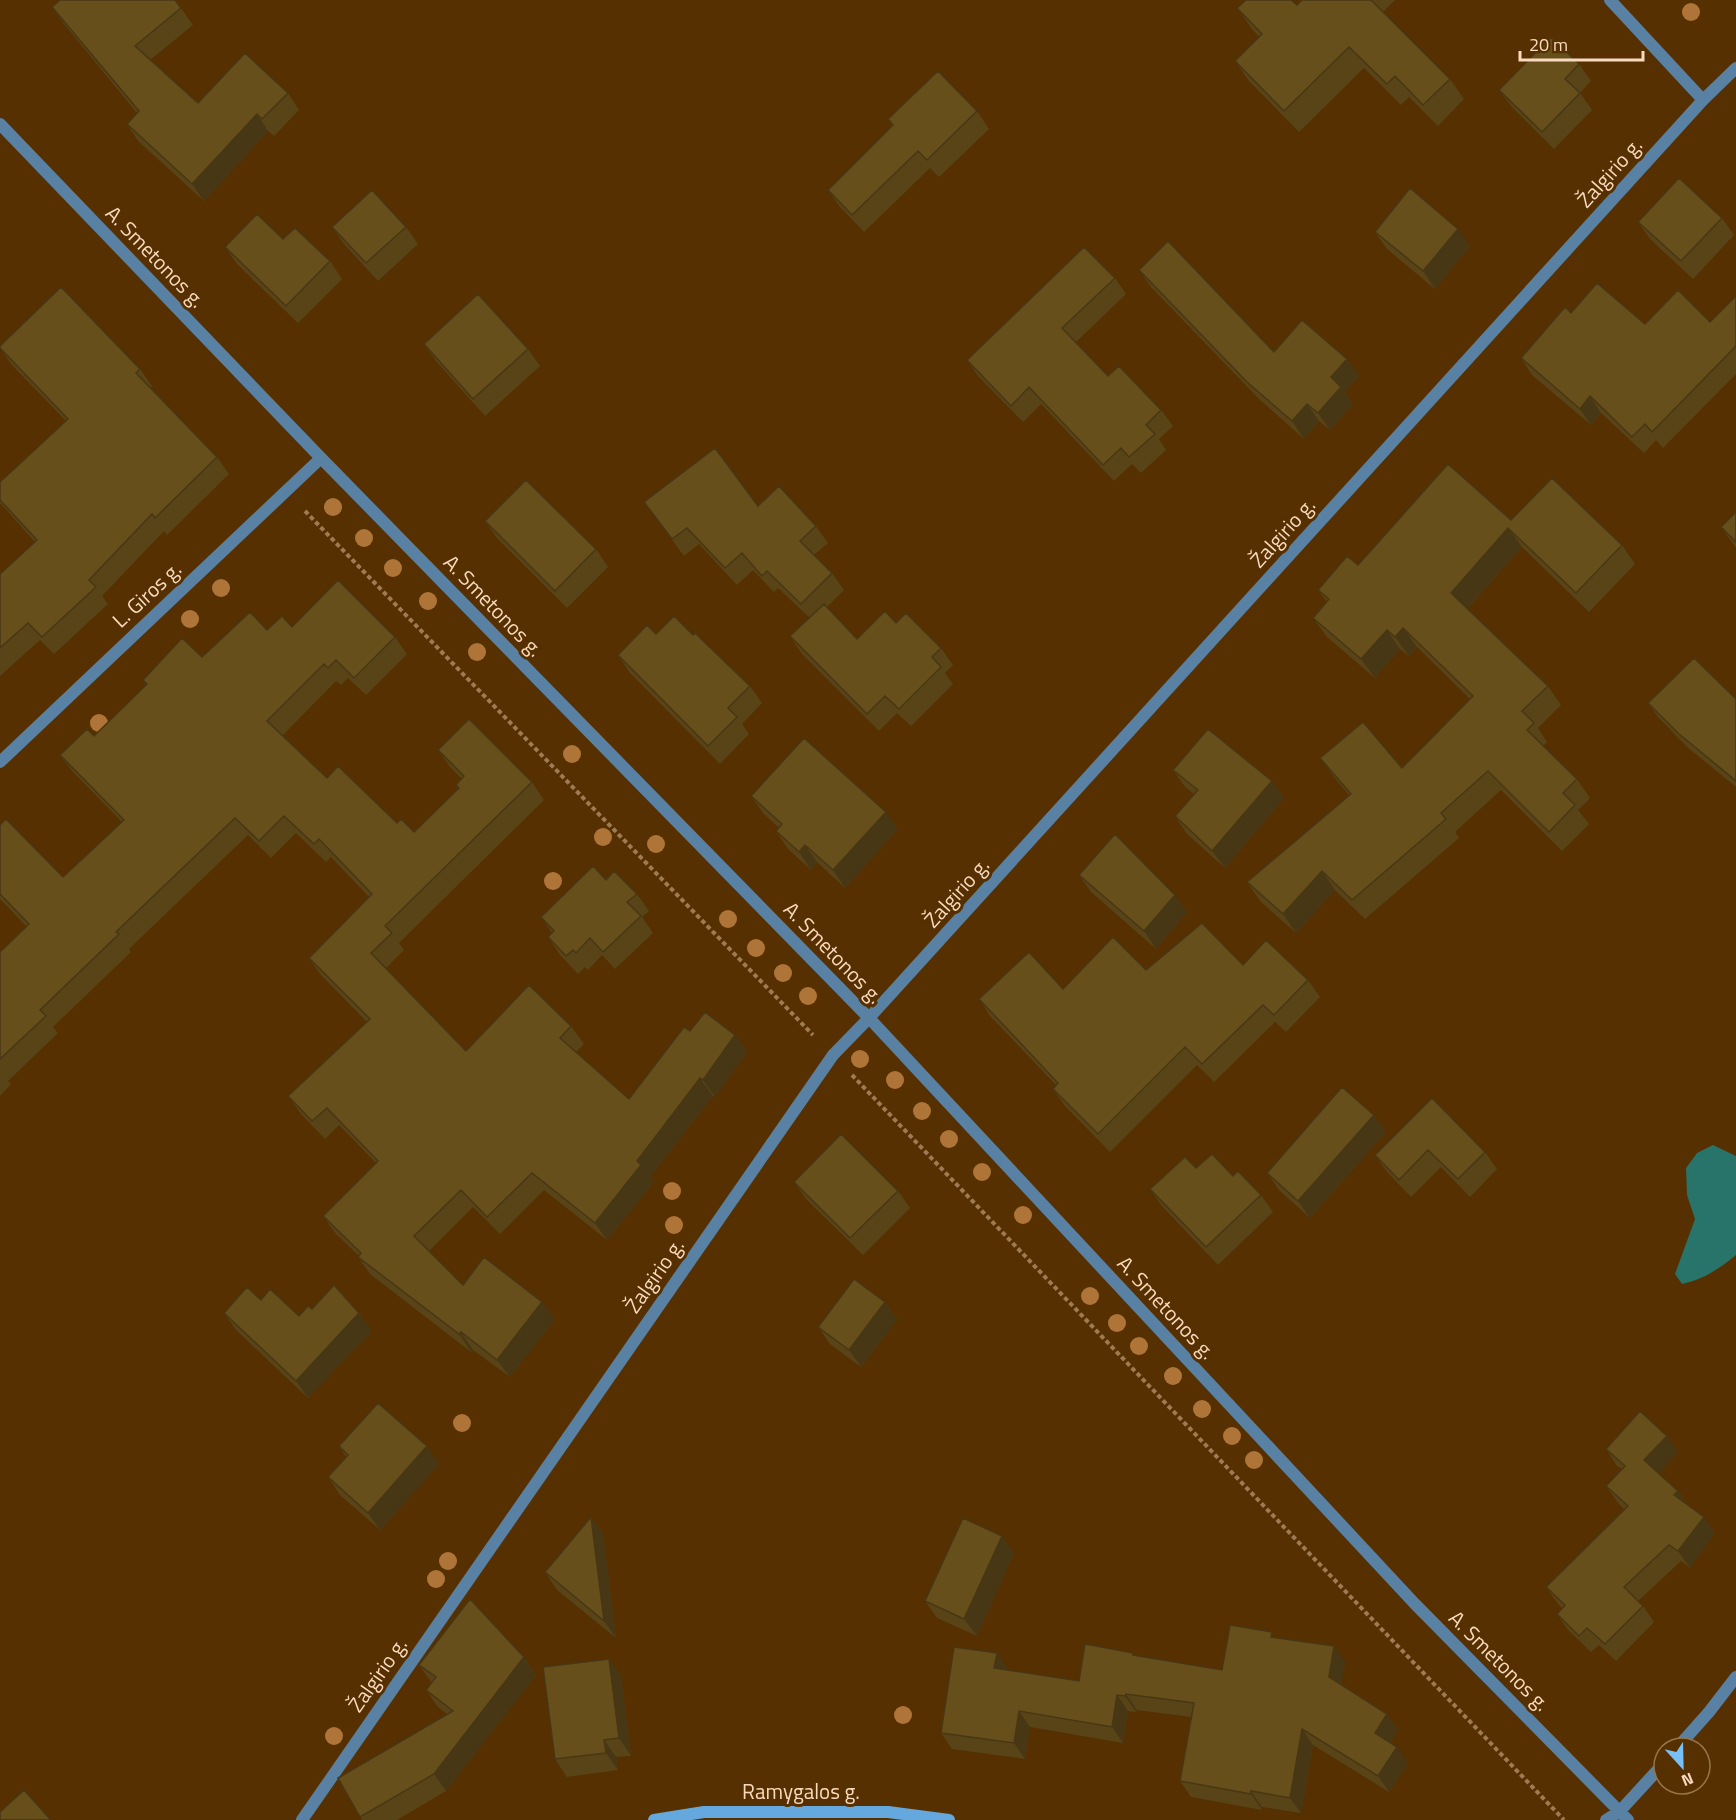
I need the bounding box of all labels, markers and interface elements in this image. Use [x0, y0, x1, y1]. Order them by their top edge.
scale bar [1520, 24, 1643, 62]
text: 20 m [1529, 31, 1568, 58]
street label: Žalgirio g. [1569, 130, 1650, 215]
street label: A. Smetonos g. [98, 198, 213, 315]
street label: Žalgirio g. [1242, 490, 1323, 575]
street label: A. Smetonos g. [436, 547, 551, 664]
street label: L. Giros g. [104, 554, 188, 635]
street label: Žalgirio g. [916, 850, 997, 935]
street label: A. Smetonos g. [776, 894, 891, 1011]
street label: Žalgirio g. [617, 1231, 692, 1319]
street label: A. Smetonos g. [1110, 1248, 1223, 1366]
street label: A. Smetonos g. [1442, 1602, 1558, 1718]
street label: Žalgirio g. [340, 1630, 415, 1718]
north arrow [1652, 1736, 1712, 1796]
text: N [1678, 1767, 1697, 1793]
street label: Ramygalos g. [742, 1775, 860, 1807]

